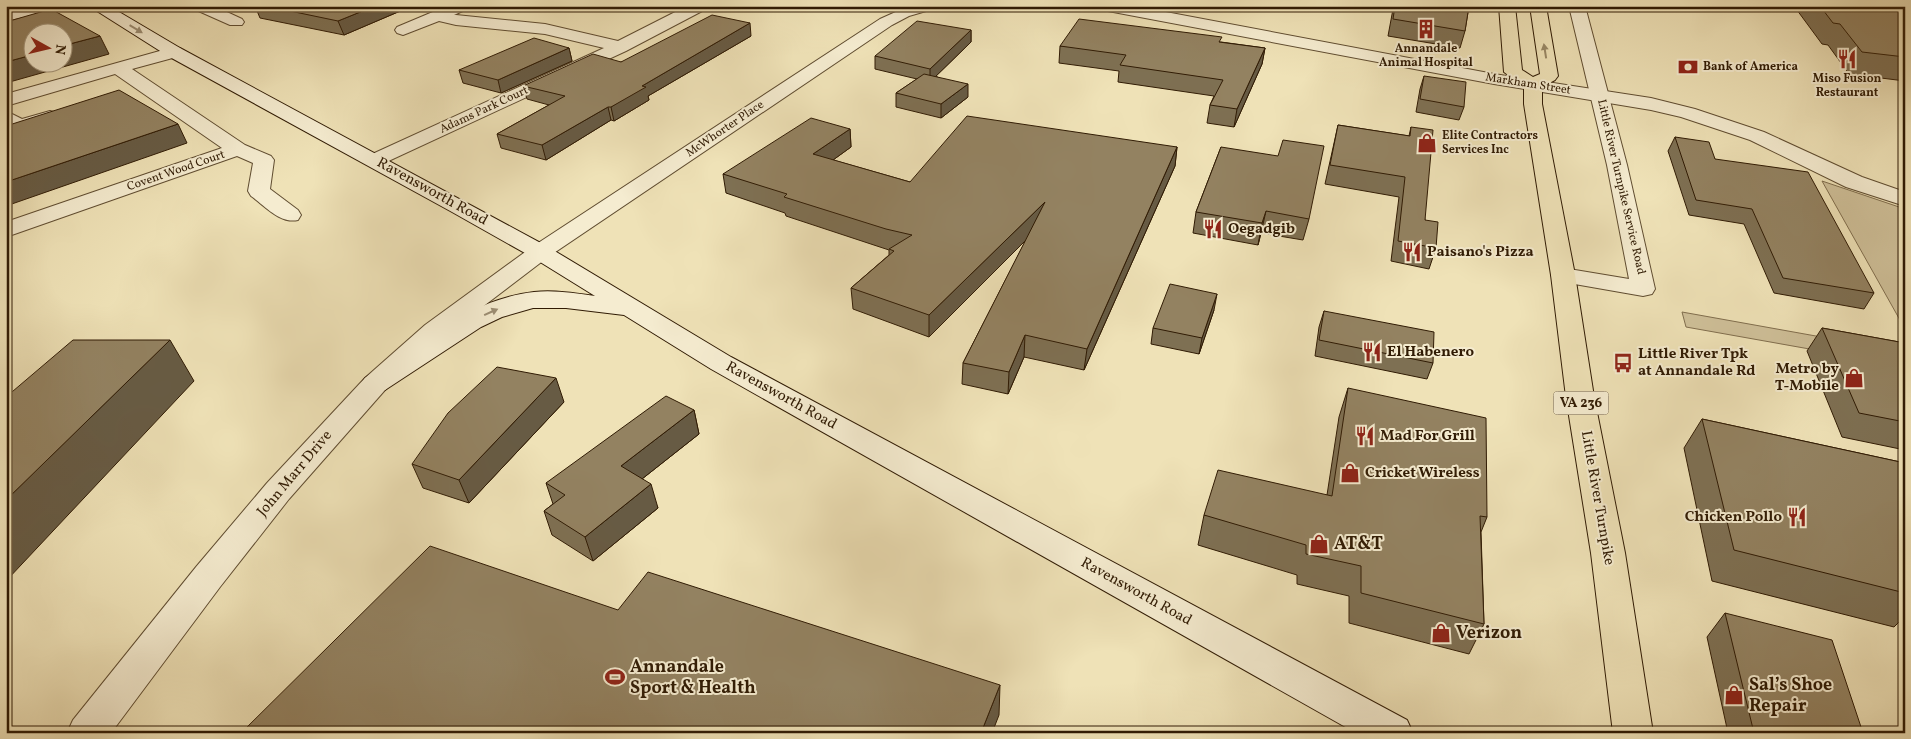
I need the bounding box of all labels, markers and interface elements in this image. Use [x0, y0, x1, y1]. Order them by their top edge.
building icon: Annandale Animal Hospital [1415, 18, 1437, 40]
north arrow [22, 22, 72, 72]
one-way arrow [129, 25, 142, 34]
place label: Annandale Animal Hospital [1379, 41, 1473, 71]
one-way arrow [1540, 42, 1548, 58]
text: N [49, 43, 70, 56]
restaurant icon: Miso Fusion Restaurant [1836, 48, 1858, 70]
bank icon: Bank of America [1677, 56, 1699, 78]
place label: Bank of America [1703, 59, 1798, 75]
street label: Markham Street [1484, 69, 1572, 99]
place label: Miso Fusion Restaurant [1813, 71, 1881, 101]
street label: Adams Park Court [437, 82, 531, 138]
street label: McWhorter Place [683, 97, 767, 161]
street label: Little River Turnpike Service Road [1593, 98, 1649, 276]
place label: Elite Contractors Services Inc [1442, 128, 1538, 158]
shop icon: Elite Contractors Services Inc [1416, 132, 1438, 154]
street label: Covent Wood Court [125, 147, 227, 195]
street label: Ravensworth Road [373, 153, 491, 231]
restaurant icon: Oegadgib [1202, 218, 1224, 240]
place label: Oegadgib [1228, 219, 1295, 240]
restaurant icon: Paisano's Pizza [1401, 241, 1423, 263]
place label: Paisano's Pizza [1427, 242, 1534, 263]
one-way arrow [484, 307, 498, 315]
restaurant icon: El Habenero [1361, 341, 1383, 363]
place label: El Habenero [1387, 342, 1474, 363]
place label: Little River Tpk at Annandale Rd [1638, 344, 1755, 382]
bus stop icon: Little River Tpk at Annandale Rd [1612, 352, 1634, 374]
street label: Ravensworth Road [722, 357, 840, 435]
place label: Metro by T-Mobile [1775, 359, 1840, 397]
shop icon: Metro by T-Mobile [1843, 367, 1865, 389]
road number: VA 236 [1554, 392, 1608, 414]
restaurant icon: Mad For Grill [1354, 425, 1376, 447]
street label: John Marr Drive [252, 426, 338, 522]
place label: Mad For Grill [1380, 426, 1475, 447]
street label: Little River Turnpike [1575, 429, 1619, 567]
shop icon: Cricket Wireless [1339, 462, 1361, 484]
place label: Cricket Wireless [1365, 463, 1480, 484]
restaurant icon: Chicken Pollo [1786, 506, 1808, 528]
place label: Chicken Pollo [1685, 507, 1782, 528]
place label: AT&T [1334, 532, 1383, 557]
shop icon: AT&T [1308, 533, 1330, 555]
street label: Ravensworth Road [1077, 553, 1195, 631]
place label: Verizon [1456, 621, 1522, 646]
shop icon: Verizon [1430, 622, 1452, 644]
place label: Annandale Sport & Health [630, 655, 756, 701]
sports icon: Annandale Sport & Health [604, 666, 626, 688]
place label: Sal’s Shoe Repair [1749, 673, 1832, 719]
shop icon: Sal’s Shoe Repair [1723, 684, 1745, 706]

